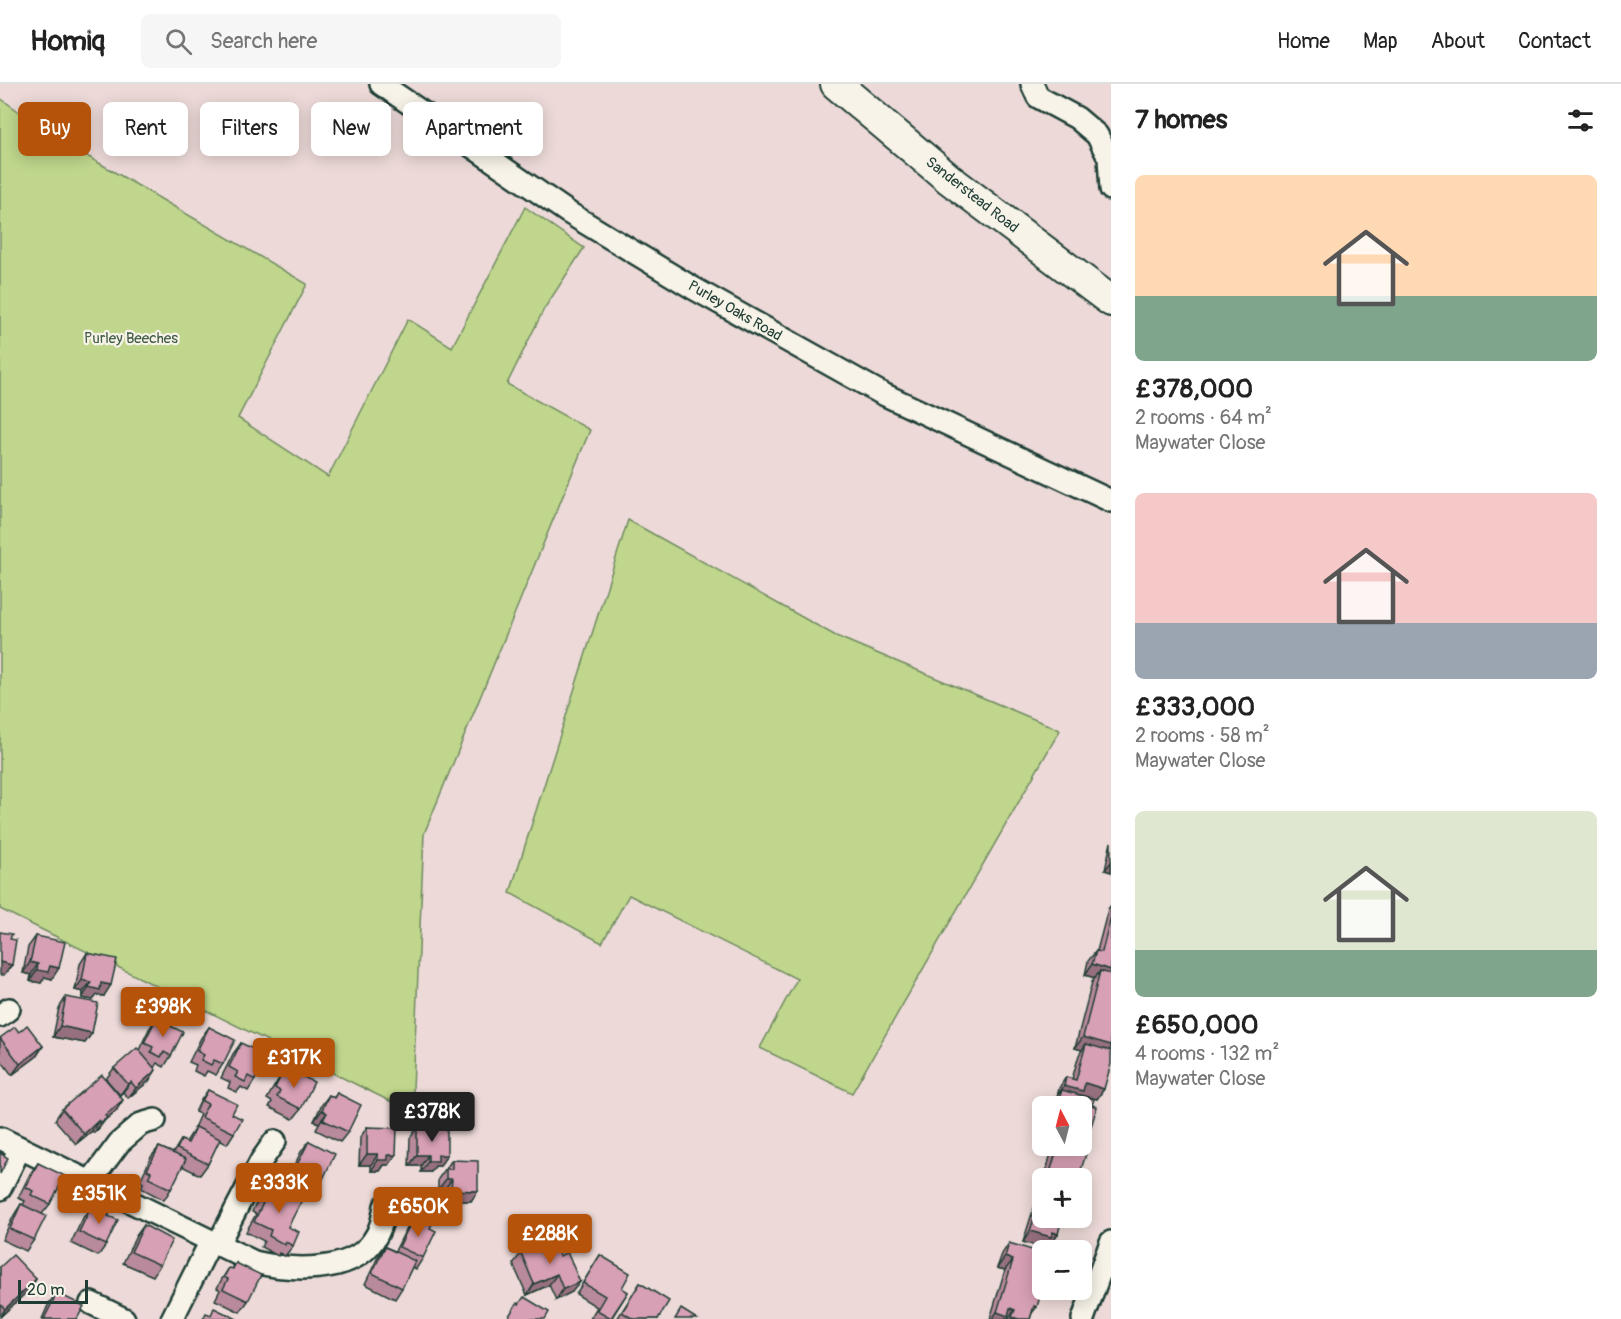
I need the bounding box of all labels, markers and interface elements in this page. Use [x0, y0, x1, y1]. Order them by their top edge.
search box [141, 14, 561, 68]
text: Homiq [30, 24, 105, 59]
icon: search [162, 25, 195, 58]
text: Search here [210, 27, 317, 55]
text: Home [1277, 28, 1330, 55]
text: Map [1363, 28, 1398, 55]
text: About [1431, 28, 1485, 55]
text: Contact [1518, 28, 1591, 55]
chip: Buy [18, 102, 91, 156]
chip: Rent [103, 102, 188, 156]
chip: Filters [200, 102, 299, 156]
chip: New [311, 102, 391, 156]
chip: Apartment [403, 102, 543, 156]
text: 7 homes [1135, 104, 1227, 136]
icon: filters [1564, 104, 1597, 137]
street label: Sanderstead Road [922, 153, 1022, 237]
icon: home [1312, 214, 1420, 322]
street label: Purley Oaks Road [685, 276, 785, 346]
park label: Purley Beeches [84, 329, 178, 348]
text: £378,000 [1135, 373, 1253, 405]
text: 2 rooms · 64 m² [1135, 405, 1272, 430]
text: Maywater Close [1135, 430, 1265, 455]
icon: home [1312, 532, 1420, 640]
text: £333,000 [1135, 691, 1255, 723]
text: 2 rooms · 58 m² [1135, 723, 1270, 748]
text: Maywater Close [1135, 748, 1265, 773]
icon: home [1312, 850, 1420, 958]
pin: £398K [121, 987, 205, 1038]
text: £398K [135, 994, 191, 1019]
text: £650,000 [1135, 1009, 1259, 1041]
pin: £317K [252, 1038, 336, 1089]
text: 4 rooms · 132 m² [1135, 1041, 1279, 1066]
text: £317K [267, 1045, 321, 1070]
text: Maywater Close [1135, 1066, 1265, 1091]
pin: £378K [390, 1092, 474, 1143]
north arrow [1032, 1096, 1092, 1156]
map controls [1032, 1096, 1092, 1300]
text: £378K [404, 1099, 460, 1124]
pin: £333K [237, 1163, 321, 1214]
button: + [1032, 1168, 1092, 1228]
text: £333K [250, 1170, 308, 1195]
pin: £351K [57, 1174, 141, 1225]
text: £351K [72, 1181, 126, 1206]
pin: £650K [376, 1187, 460, 1238]
text: £650K [387, 1194, 449, 1219]
pin: £288K [508, 1214, 592, 1265]
text: £288K [522, 1221, 578, 1246]
button: − [1032, 1240, 1092, 1300]
scale bar [18, 1277, 88, 1304]
text: 20 m [27, 1280, 65, 1300]

